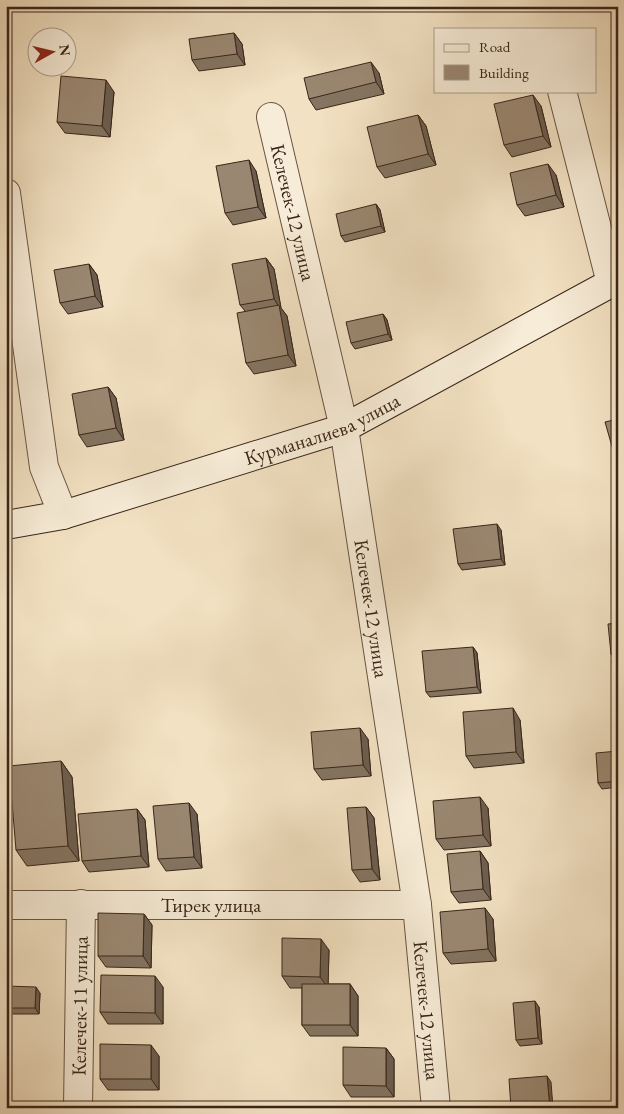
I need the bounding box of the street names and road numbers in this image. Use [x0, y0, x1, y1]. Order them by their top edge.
street label: Келечек-12 улица [265, 141, 322, 283]
street label: Курманалиева улица [241, 387, 404, 471]
street label: Келечек-12 улица [348, 537, 395, 680]
street label: Тирек улица [161, 892, 261, 918]
street label: Келечек-11 улица [65, 936, 94, 1076]
street label: Келечек-12 улица [407, 940, 446, 1081]

